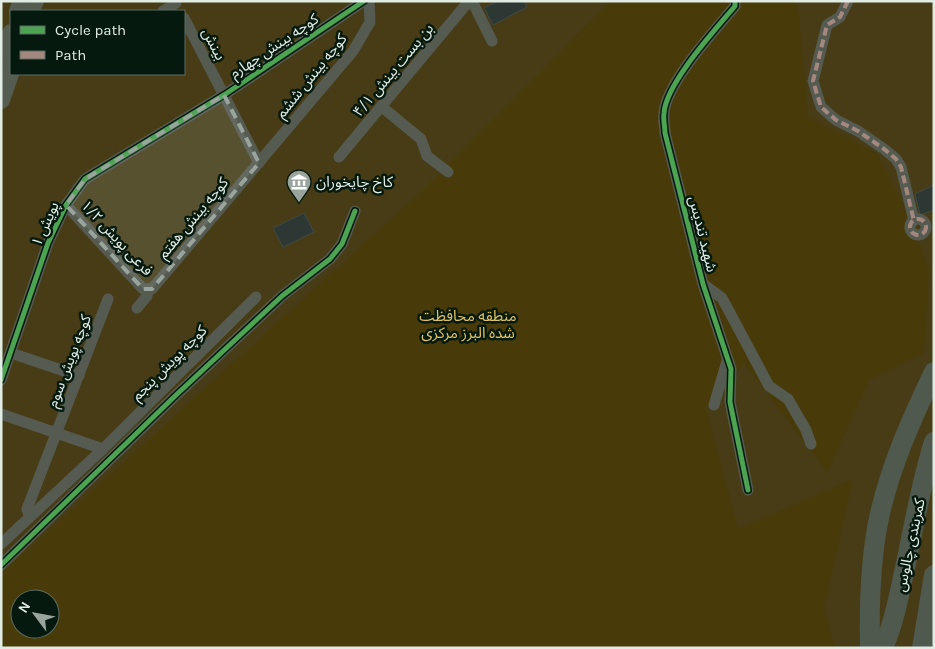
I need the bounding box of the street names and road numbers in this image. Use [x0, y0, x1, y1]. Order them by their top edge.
street label: کوچه بینش چهارم [226, 9, 324, 84]
street label: بن بست بینش ۴/۱ [349, 20, 437, 120]
street label: بینش [198, 25, 230, 63]
street label: کوچه بینش ششم [272, 30, 353, 123]
street label: کوچه بینش هفتم [154, 173, 234, 264]
street label: شهید تندیس [685, 194, 721, 274]
street label: فرعی پویش ۱/۲ [77, 196, 157, 280]
street label: پویش ۱ [27, 199, 64, 250]
street label: کوچه پویش سوم [43, 311, 97, 411]
street label: کوچه پویش پنجم [128, 321, 212, 406]
street label: کمربندی چالوس [891, 496, 930, 593]

